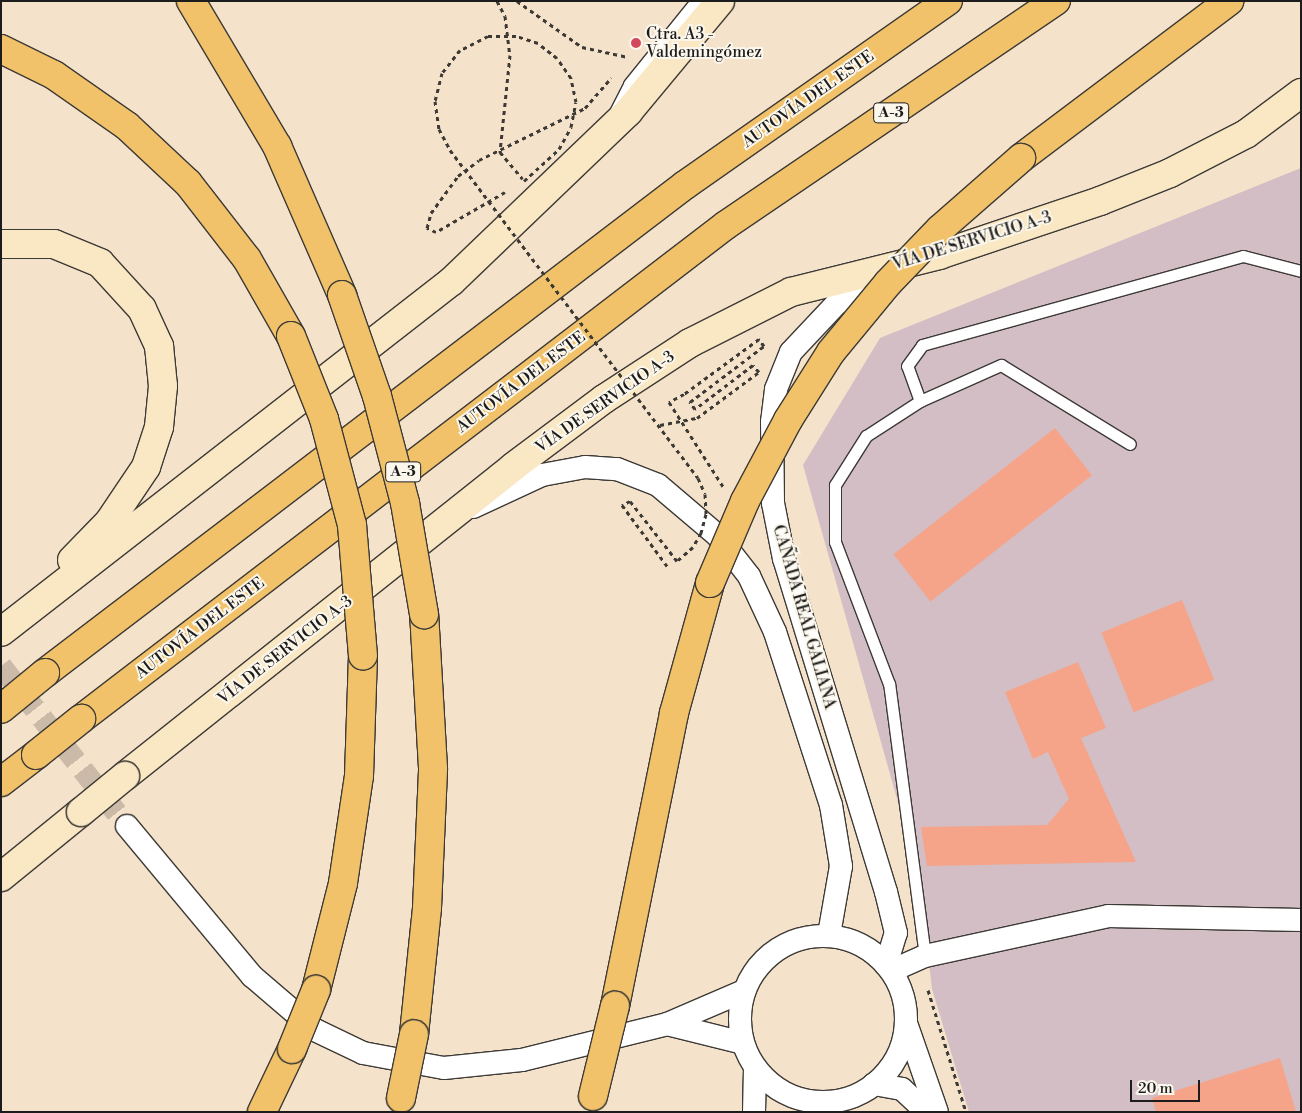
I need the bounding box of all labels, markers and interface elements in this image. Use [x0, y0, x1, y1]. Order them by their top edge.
place label: Ctra. A3 - Valdemingómez [646, 24, 762, 62]
marker: Ctra. A3 - Valdemingómez [630, 37, 642, 49]
street label: AUTOVÍA DEL ESTE [738, 46, 878, 152]
road number: A-3 [872, 100, 910, 126]
street label: VÍA DE SERVICIO A-3 [890, 208, 1054, 274]
street label: AUTOVÍA DEL ESTE [453, 327, 589, 437]
street label: VÍA DE SERVICIO A-3 [532, 347, 678, 457]
road number: A-3 [384, 460, 422, 484]
street label: CAÑADA REAL GALIANA [768, 523, 840, 711]
street label: AUTOVÍA DEL ESTE [132, 573, 268, 683]
street label: VÍA DE SERVICIO A-3 [214, 592, 356, 708]
scale bar [1132, 1070, 1202, 1102]
text: 20 m [1138, 1079, 1173, 1098]

